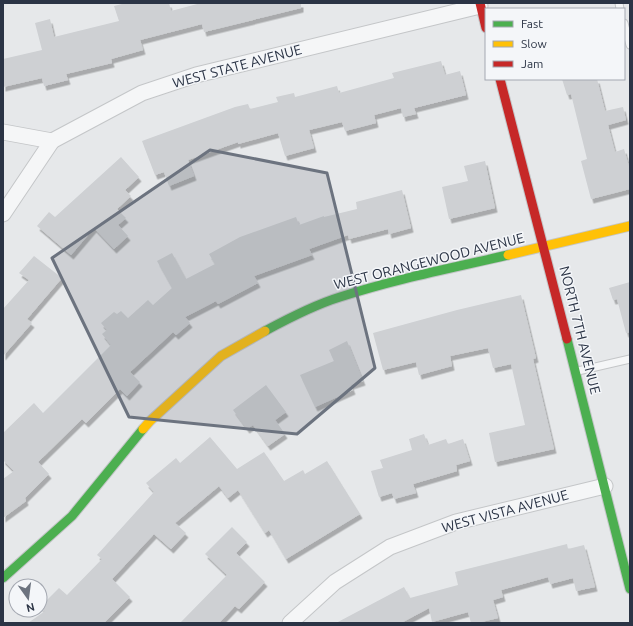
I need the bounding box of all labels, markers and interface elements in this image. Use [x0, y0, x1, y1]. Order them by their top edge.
legend [485, 8, 625, 80]
text: Fast [521, 17, 543, 30]
text: Slow [521, 37, 547, 50]
street label: WEST STATE AVENUE [171, 41, 303, 91]
text: Jam [521, 57, 543, 70]
street label: WEST ORANGEWOOD AVENUE [332, 230, 526, 292]
street label: NORTH 7TH AVENUE [556, 264, 604, 396]
street label: WEST VISTA AVENUE [440, 486, 570, 536]
north arrow [8, 578, 48, 618]
text: N [25, 601, 36, 615]

